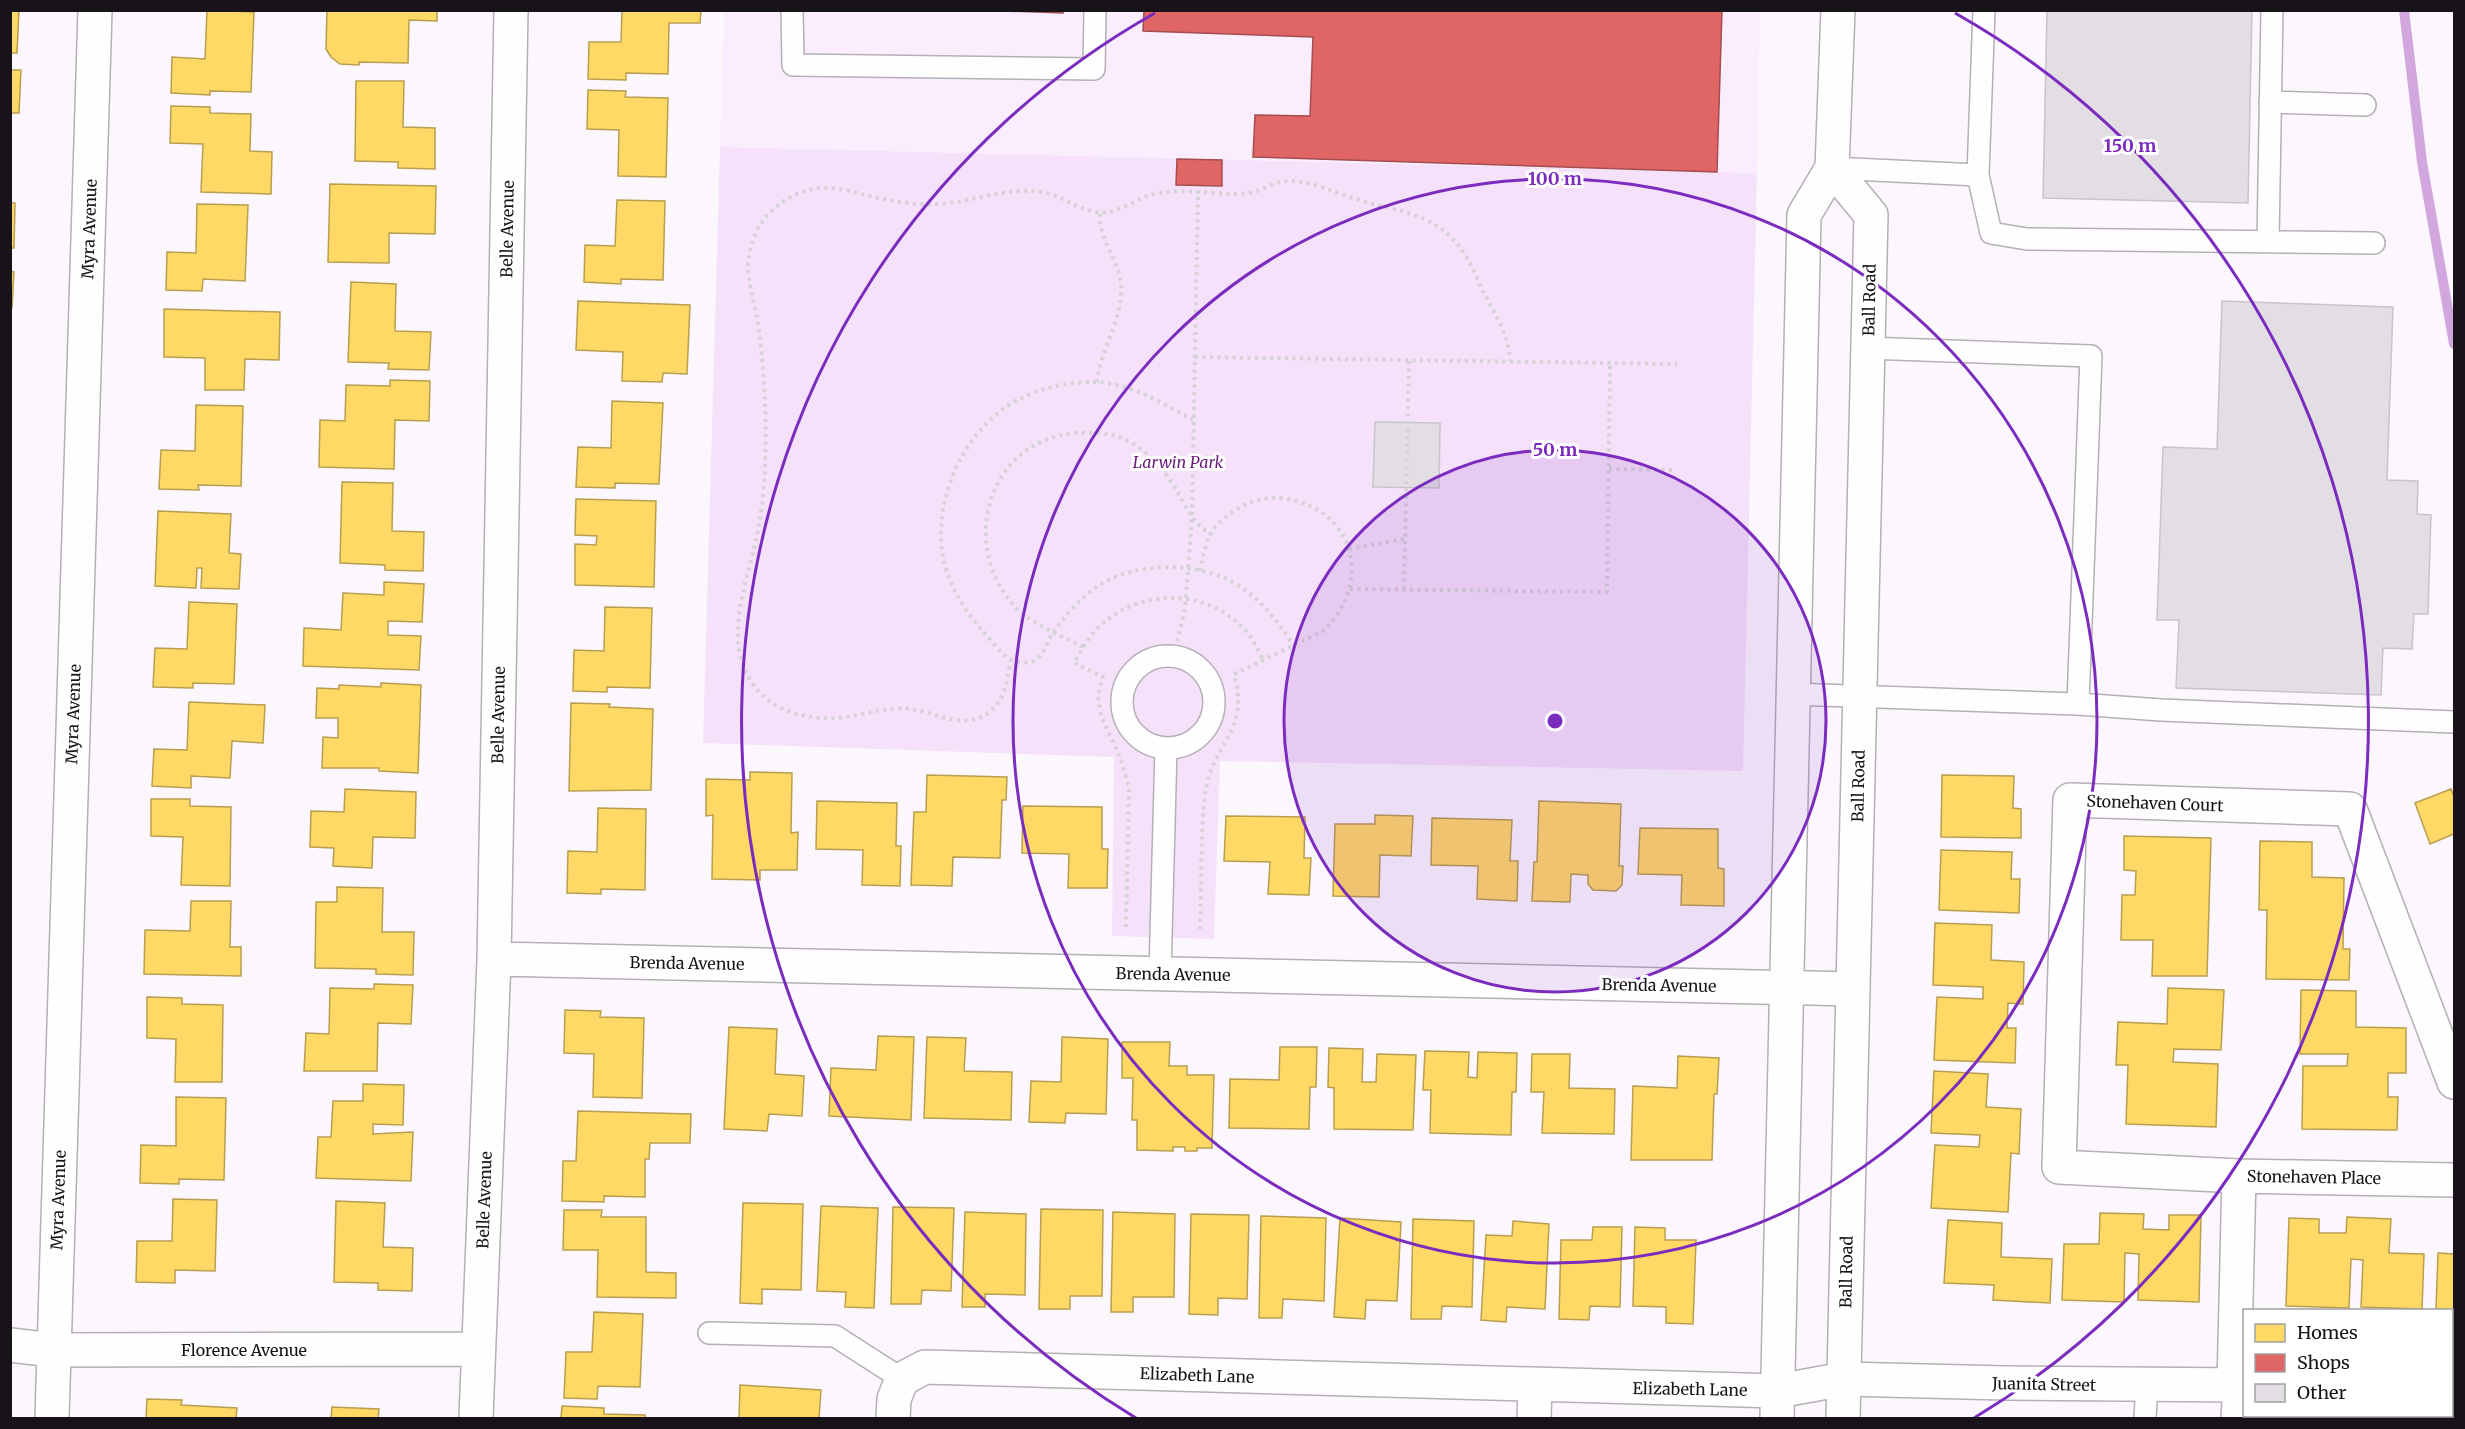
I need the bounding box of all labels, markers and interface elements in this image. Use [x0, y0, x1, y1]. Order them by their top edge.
text: 150 m [2104, 134, 2156, 157]
text: 100 m [1528, 167, 1582, 190]
street label: Myra Avenue [77, 179, 101, 279]
street label: Belle Avenue [496, 180, 518, 278]
street label: Ball Road [1858, 263, 1880, 336]
text: 50 m [1533, 438, 1577, 461]
park label: Larwin Park [1133, 452, 1224, 472]
street label: Myra Avenue [61, 664, 85, 764]
street label: Belle Avenue [487, 666, 509, 764]
centre of rings [1545, 711, 1565, 731]
street label: Ball Road [1847, 749, 1869, 822]
street label: Stonehaven Court [2086, 791, 2225, 815]
street label: Brenda Avenue [629, 952, 745, 974]
street label: Brenda Avenue [1115, 963, 1231, 985]
street label: Brenda Avenue [1601, 974, 1717, 996]
street label: Myra Avenue [46, 1150, 70, 1250]
street label: Belle Avenue [472, 1151, 496, 1249]
street label: Stonehaven Place [2247, 1166, 2381, 1188]
street label: Ball Road [1835, 1235, 1857, 1308]
legend [2243, 1309, 2453, 1417]
text: Homes [2297, 1321, 2358, 1344]
street label: Florence Avenue [181, 1340, 307, 1360]
text: Shops [2297, 1351, 2350, 1374]
street label: Elizabeth Lane [1139, 1363, 1255, 1387]
street label: Juanita Street [1991, 1373, 2097, 1395]
street label: Elizabeth Lane [1632, 1378, 1748, 1400]
text: Other [2297, 1381, 2347, 1404]

